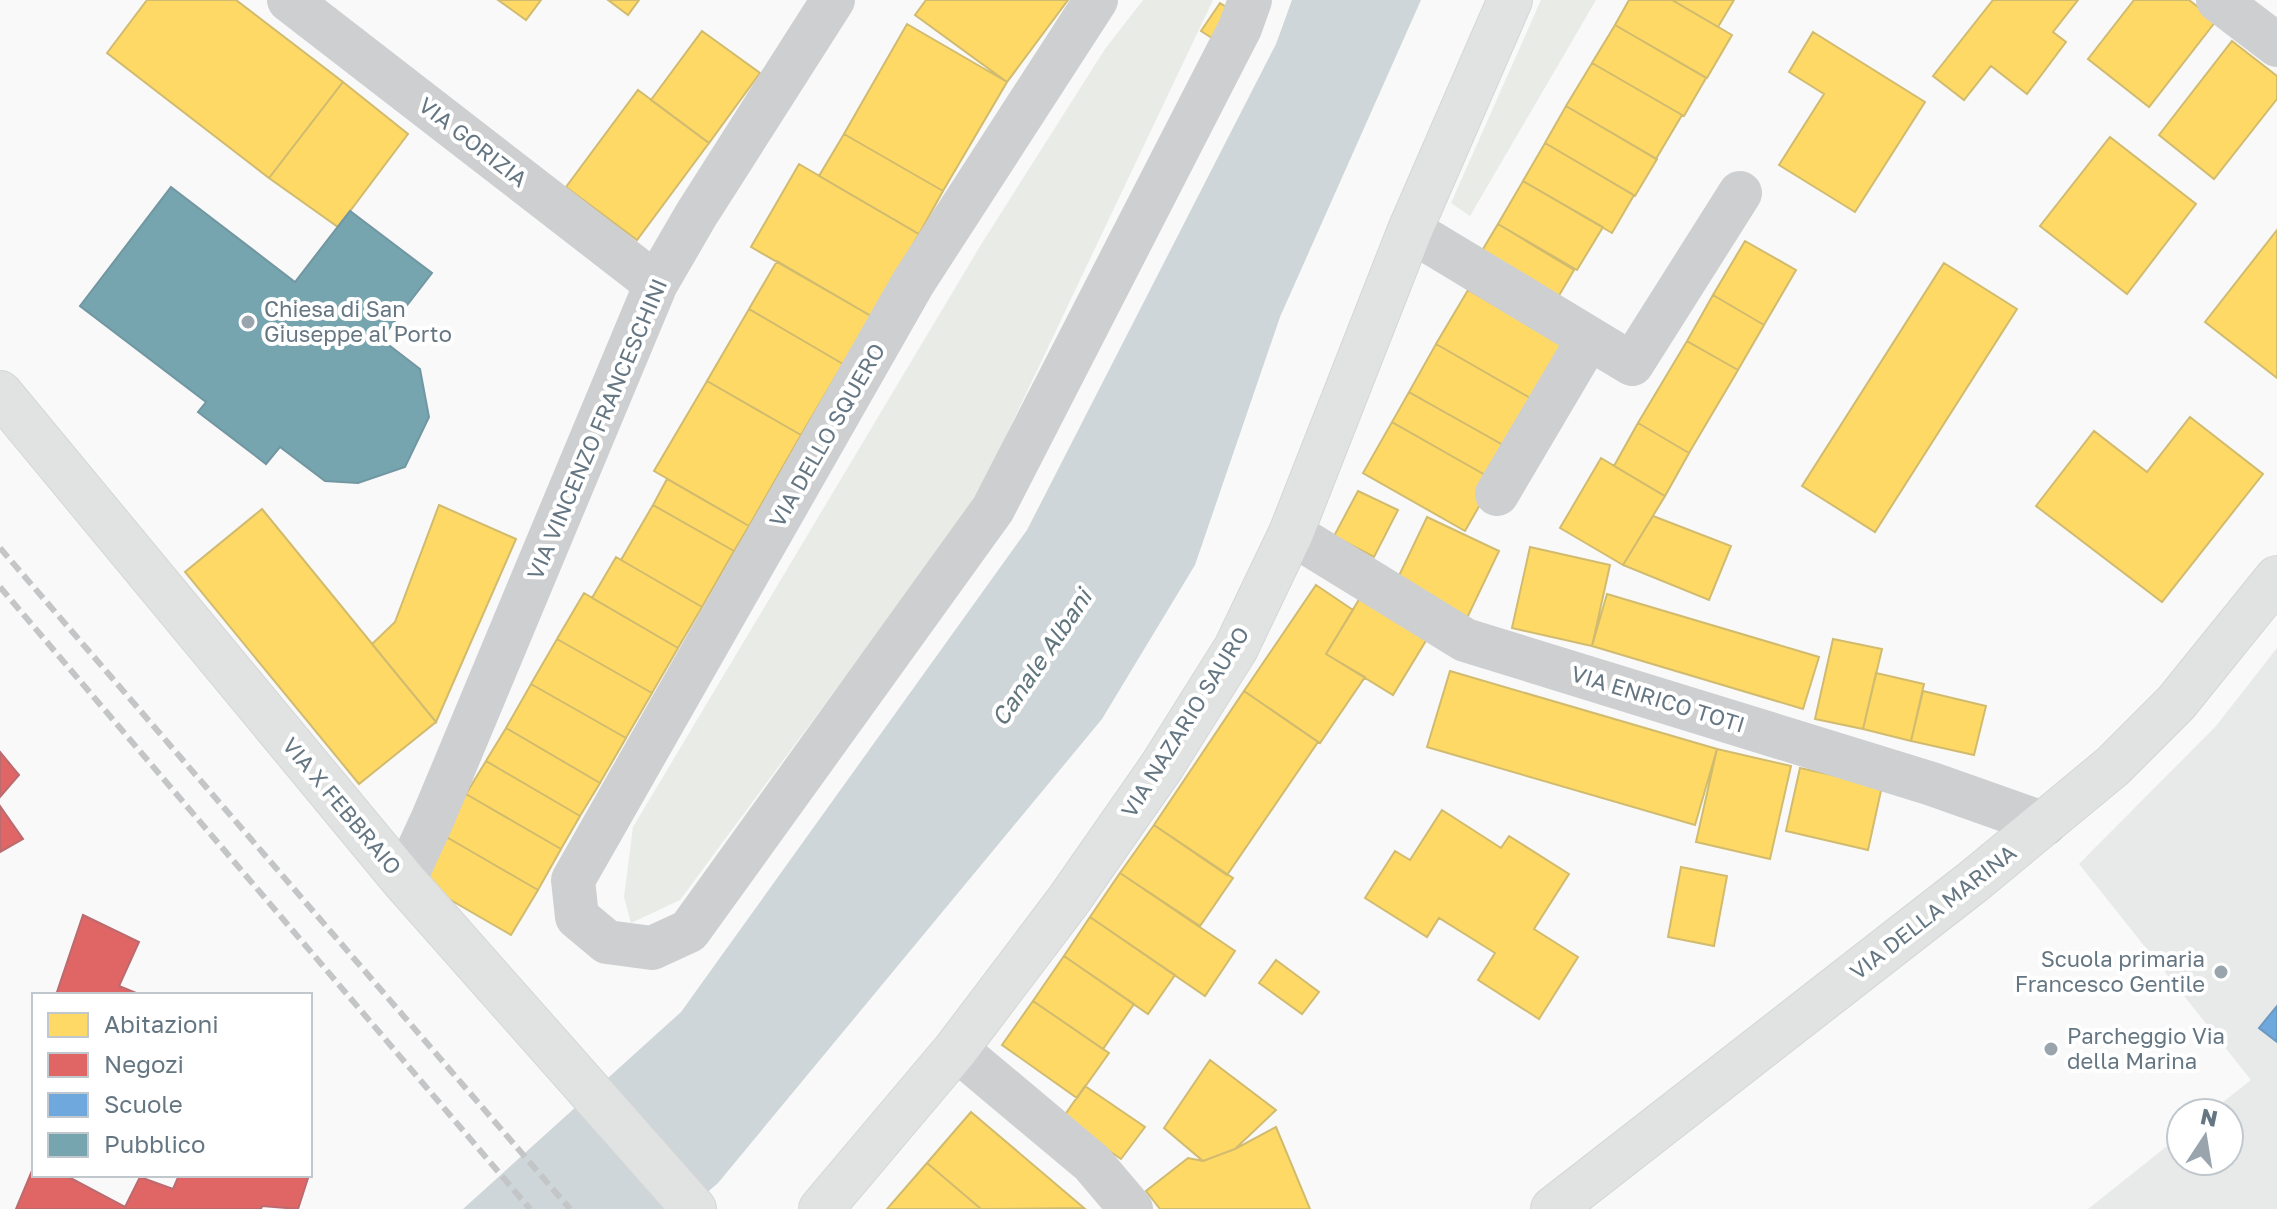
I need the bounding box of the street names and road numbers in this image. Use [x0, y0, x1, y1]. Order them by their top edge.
street label: VIA GORIZIA [414, 91, 533, 193]
street label: VIA VINCENZO FRANCESCHINI [521, 274, 672, 583]
street label: VIA DELLO SQUERO [763, 338, 890, 531]
street label: VIA NAZARIO SAURO [1115, 621, 1254, 822]
street label: VIA ENRICO TOTI [1568, 659, 1748, 738]
street label: VIA X FEBBRAIO [277, 732, 408, 880]
street label: VIA DELLA MARINA [1844, 838, 2021, 985]

